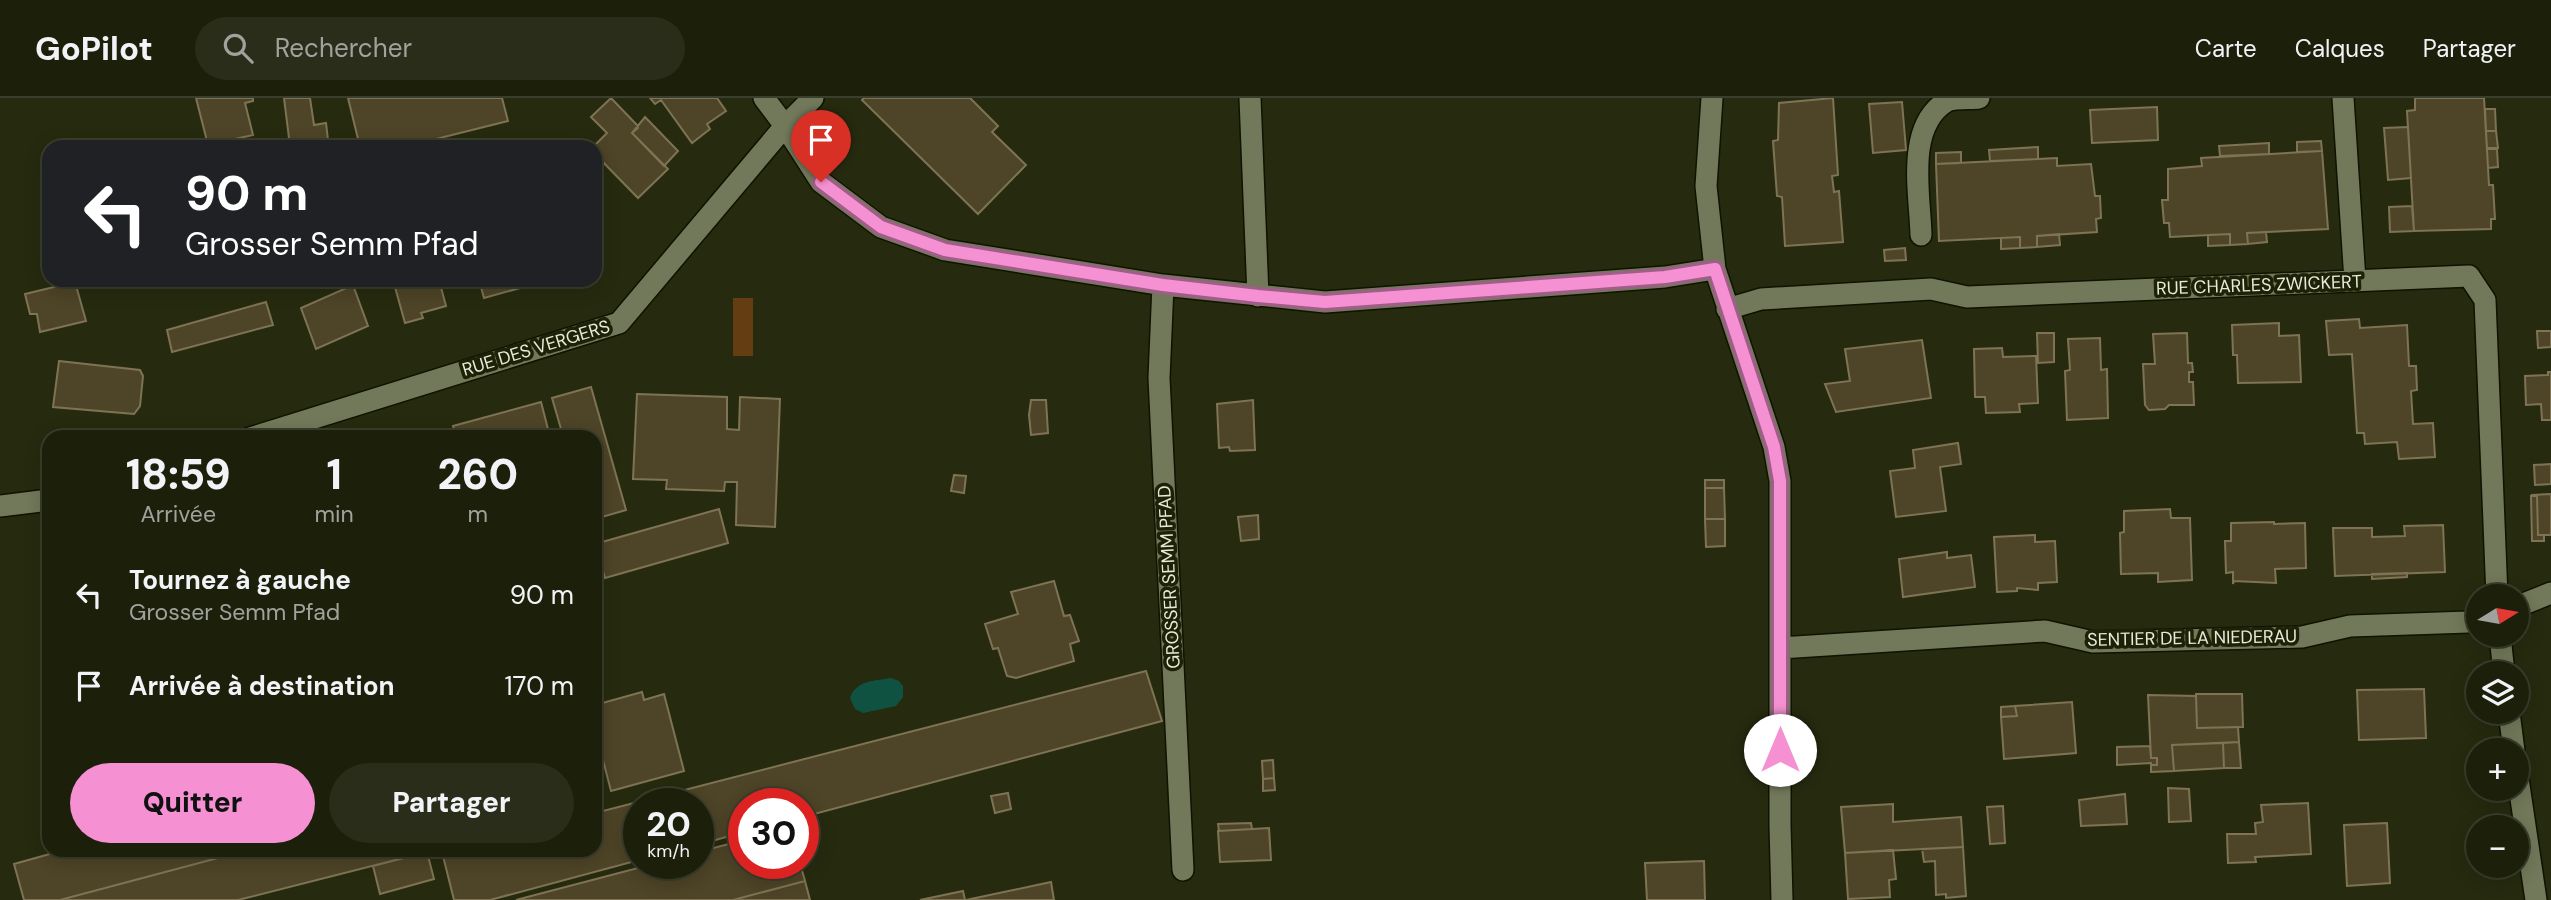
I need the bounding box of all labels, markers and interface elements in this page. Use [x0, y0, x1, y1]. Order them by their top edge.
search box [195, 17, 685, 80]
text: GoPilot [35, 27, 153, 70]
icon: search [219, 29, 257, 67]
text: Rechercher [275, 31, 412, 65]
text: Carte [2195, 33, 2257, 64]
text: Calques [2295, 33, 2385, 64]
text: Partager [2423, 33, 2516, 64]
pin [791, 110, 851, 182]
icon: arrive [802, 121, 840, 159]
text: 90 m [185, 161, 308, 225]
icon: left [70, 168, 161, 259]
text: Grosser Semm Pfad [185, 223, 479, 265]
street label: RUE CHARLES ZWICKERT [2156, 269, 2362, 301]
street label: RUE DES VERGERS [459, 314, 613, 382]
text: 18:59 [126, 447, 231, 502]
text: 1 [326, 447, 342, 502]
text: 260 [438, 447, 518, 502]
street label: GROSSER SEMM PFAD [1152, 485, 1186, 669]
text: Arrivée [141, 499, 216, 529]
text: min [315, 499, 354, 529]
text: m [468, 499, 488, 529]
text: Tournez à gauche [129, 563, 351, 597]
icon: left [70, 576, 108, 614]
text: 90 m [510, 578, 574, 612]
north arrow [2466, 584, 2529, 648]
map controls [2466, 584, 2529, 878]
text: Grosser Semm Pfad [129, 597, 340, 627]
street label: SENTIER DE LA NIEDERAU [2087, 624, 2297, 652]
button: layers [2466, 661, 2529, 724]
icon: arrive [70, 667, 108, 705]
text: Arrivée à destination [129, 669, 395, 703]
text: 170 m [505, 669, 574, 703]
position arrow [1743, 713, 1817, 787]
button: + [2466, 738, 2529, 801]
button: Quitter [70, 763, 315, 843]
button: Partager [329, 763, 574, 843]
speed limit sign: 30 [728, 788, 819, 879]
text: 20 [646, 801, 691, 847]
button: − [2466, 815, 2529, 878]
text: km/h [647, 839, 690, 863]

